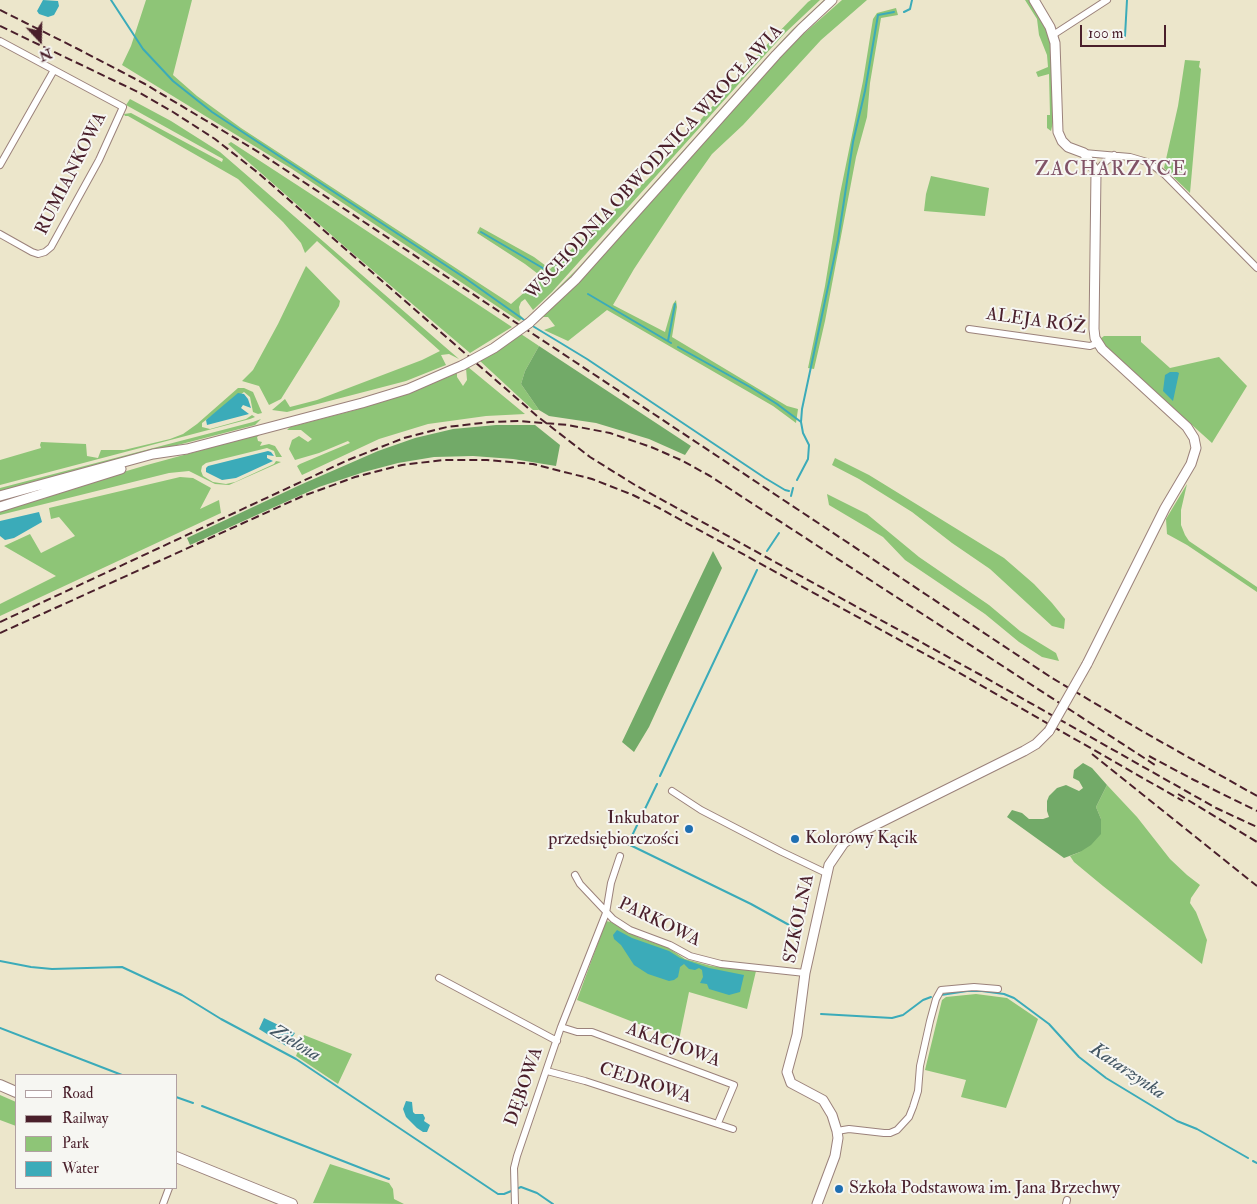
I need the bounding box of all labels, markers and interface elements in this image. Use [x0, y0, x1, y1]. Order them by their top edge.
north arrow [15, 15, 65, 65]
scale bar [1082, 15, 1168, 47]
street label: WSCHODNIA OBWODNICA WROCŁAWIA [522, 21, 788, 305]
text: 100 m [1088, 24, 1123, 43]
text: N [37, 44, 54, 65]
street label: RUMIANKOWA [32, 109, 112, 239]
district label: ZACHARZYCE [1033, 159, 1189, 183]
street label: ALEJA RÓŻ [985, 304, 1087, 340]
place label: Inkubator przedsiębiorczości [548, 808, 679, 851]
marker: Inkubator przedsiębiorczości [683, 823, 695, 835]
place label: Kolorowy Kącik [805, 828, 918, 850]
marker: Kolorowy Kącik [789, 833, 801, 845]
street label: SZKOLNA [780, 873, 820, 965]
street label: PARKOWA [614, 894, 704, 952]
street label: AKACJOWA [623, 1019, 723, 1073]
water label: Zielona [266, 1020, 324, 1068]
water label: Katarzynka [1085, 1039, 1169, 1105]
street label: DĘBOWA [501, 1045, 549, 1129]
street label: CEDROWA [596, 1059, 694, 1109]
legend [15, 1074, 178, 1189]
text: Road [62, 1084, 93, 1103]
text: Railway [62, 1109, 108, 1128]
text: Park [62, 1134, 89, 1153]
text: Water [62, 1159, 99, 1178]
place label: Szkoła Podstawowa im. Jana Brzechwy [849, 1178, 1120, 1200]
marker: Szkoła Podstawowa im. Jana Brzechwy [833, 1183, 845, 1195]

